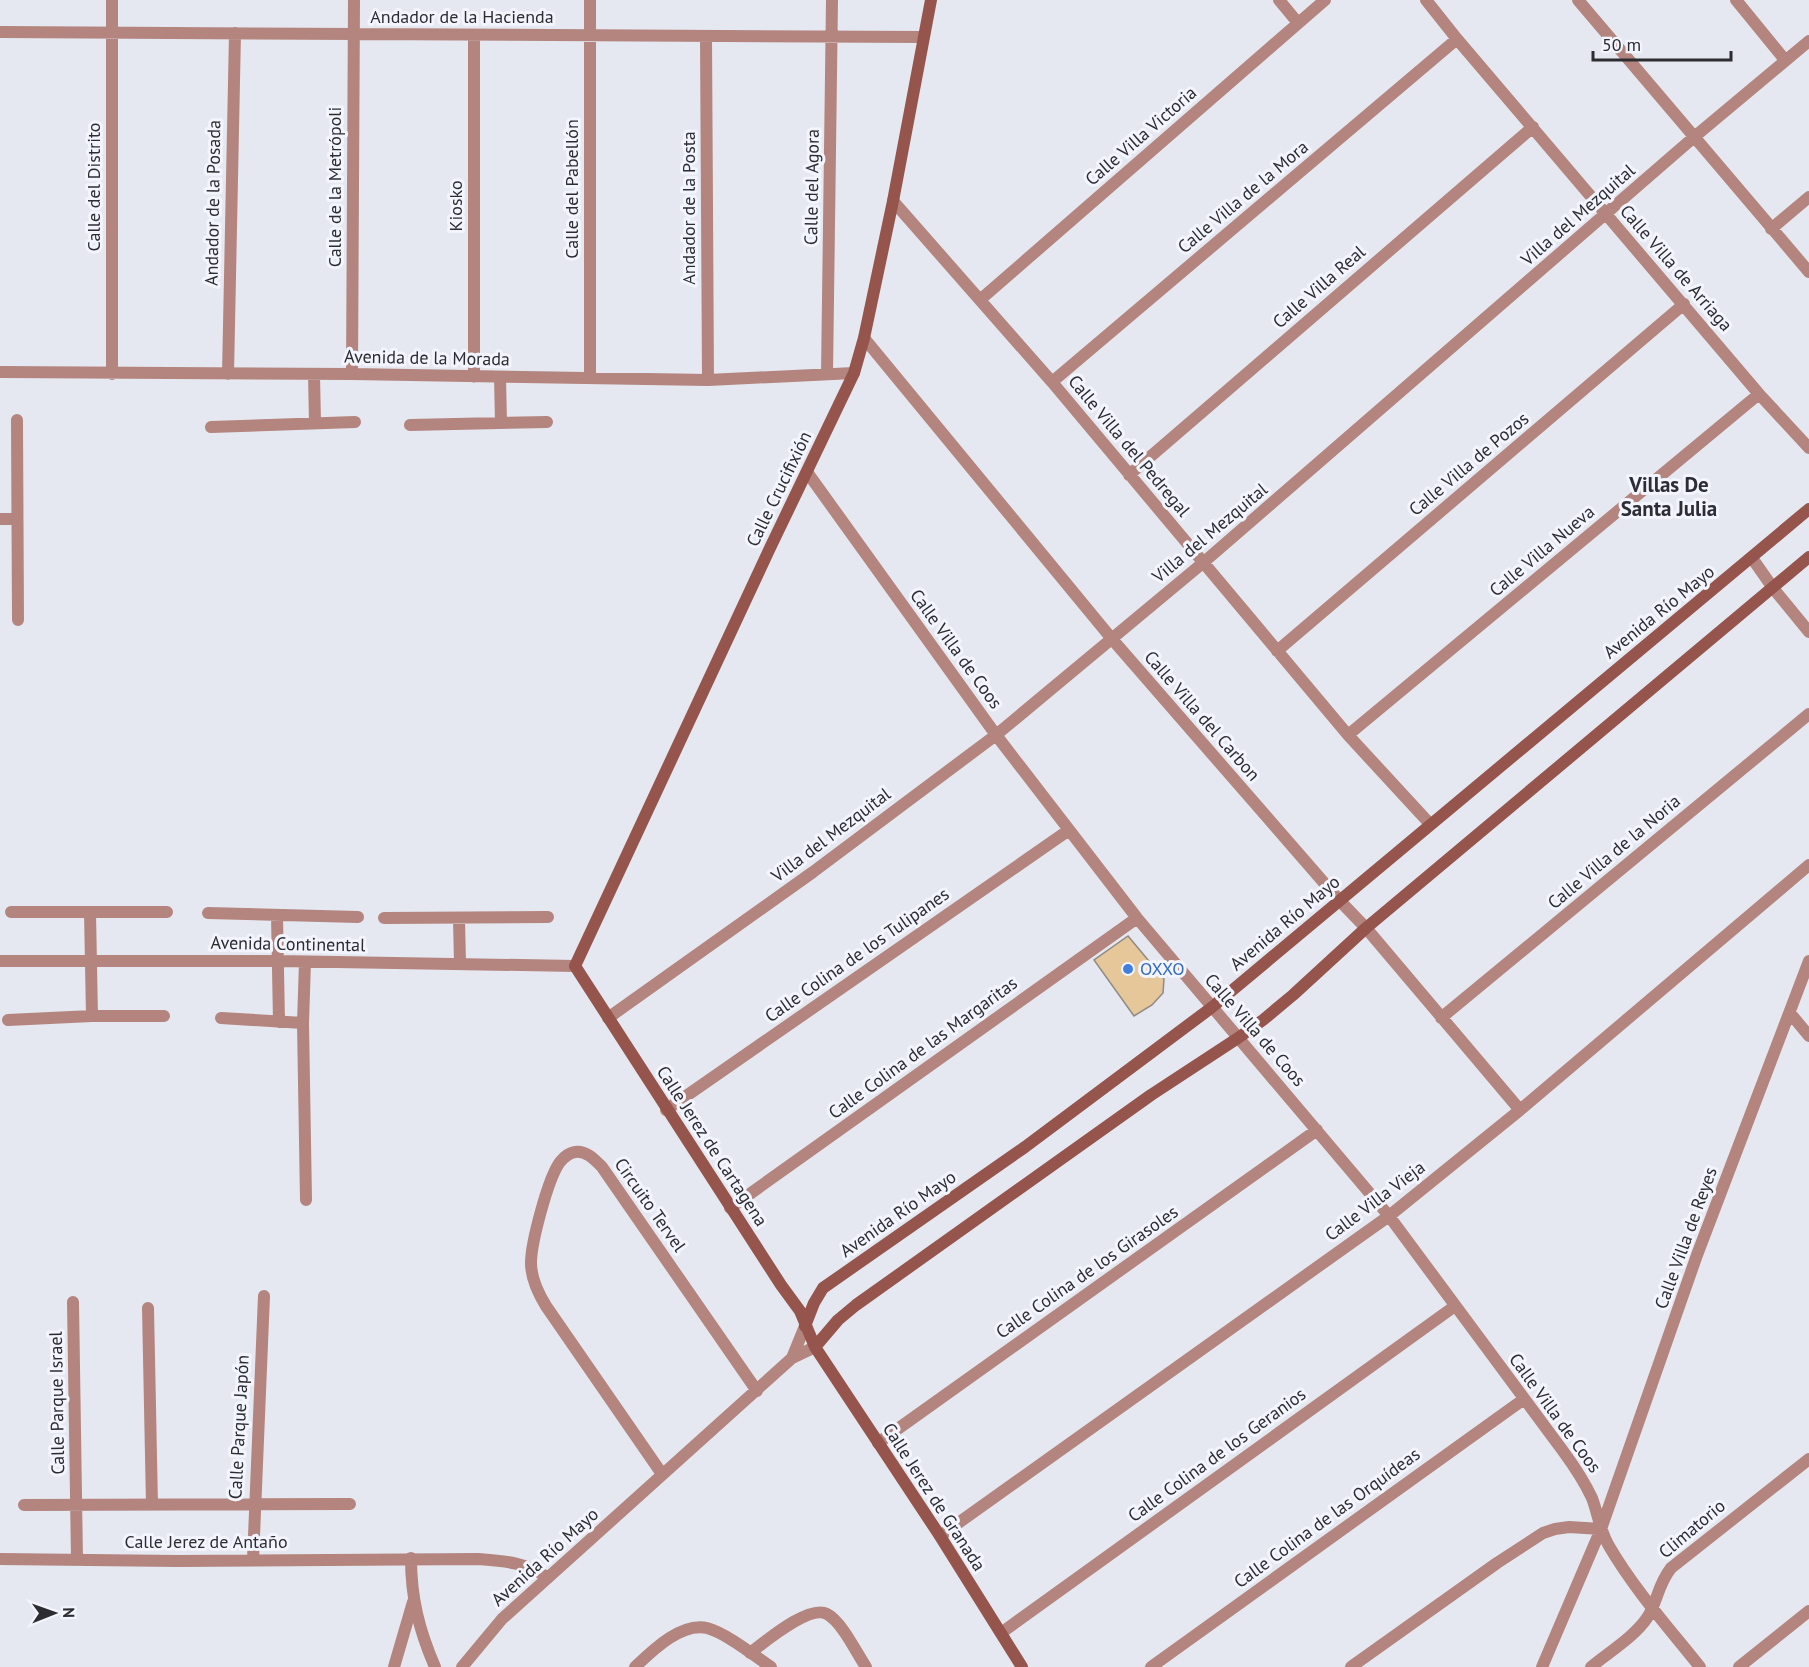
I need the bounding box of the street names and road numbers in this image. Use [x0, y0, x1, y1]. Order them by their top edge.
street label: Andador de la Hacienda [370, 5, 554, 28]
street label: Calle Villa Victoria [1080, 81, 1201, 190]
street label: Calle de la Metrópoli [323, 107, 346, 267]
street label: Calle del Pabellón [560, 119, 583, 259]
street label: Andador de la Posada [200, 120, 225, 286]
street label: Calle del Distrito [82, 122, 105, 252]
street label: Calle del Agora [799, 129, 824, 245]
street label: Andador de la Posta [677, 131, 700, 285]
street label: Calle Villa de la Mora [1173, 135, 1313, 258]
street label: Villa del Mezquital [1515, 158, 1640, 271]
street label: Kiosko [444, 180, 467, 232]
street label: Calle Villa de Arriaga [1615, 200, 1738, 336]
street label: Calle Villa Real [1268, 240, 1370, 333]
street label: Avenida de la Morada [344, 345, 510, 370]
street label: Calle Villa del Pedregal [1063, 370, 1196, 522]
street label: Calle Villa de Pozos [1404, 407, 1533, 520]
street label: Calle Crucifixión [741, 427, 816, 550]
street label: Villa del Mezquital [1147, 477, 1273, 588]
street label: Calle Villa Nueva [1484, 500, 1599, 601]
street label: Avenida Río Mayo [1598, 560, 1719, 663]
street label: Calle Villa de Coos [905, 584, 1008, 713]
street label: Calle Villa del Carbon [1139, 646, 1265, 786]
street label: Villa del Mezquital [766, 782, 896, 888]
street label: Calle Villa de la Noria [1543, 789, 1685, 914]
street label: Avenida Río Mayo [1225, 870, 1344, 975]
street label: Calle Colina de los Tulipanes [760, 882, 953, 1027]
street label: Avenida Continental [210, 931, 366, 956]
street label: Calle Villa de Coos [1200, 968, 1311, 1091]
street label: Calle Colina de las Margaritas [824, 971, 1022, 1124]
street label: Calle Jerez de Cartagena [652, 1061, 773, 1230]
street label: Circuito Tervel [610, 1153, 692, 1257]
street label: Calle Villa Vieja [1320, 1155, 1429, 1246]
street label: Calle Villa de Reyes [1649, 1164, 1722, 1312]
street label: Avenida Río Mayo [835, 1165, 960, 1262]
street label: Calle Colina de los Girasoles [991, 1200, 1182, 1343]
street label: Calle Parque Israel [44, 1330, 69, 1475]
street label: Calle Villa de Coos [1504, 1348, 1607, 1477]
street label: Calle Parque Japón [223, 1354, 254, 1500]
street label: Calle Colina de los Geranios [1123, 1382, 1310, 1527]
street label: Calle Jerez de Granada [878, 1418, 991, 1575]
street label: Calle Colina de las Orquídeas [1229, 1442, 1424, 1593]
street label: Climatorio [1654, 1494, 1730, 1563]
street label: Avenida Río Mayo [486, 1502, 603, 1611]
street label: Calle Jerez de Antaño [124, 1530, 288, 1553]

